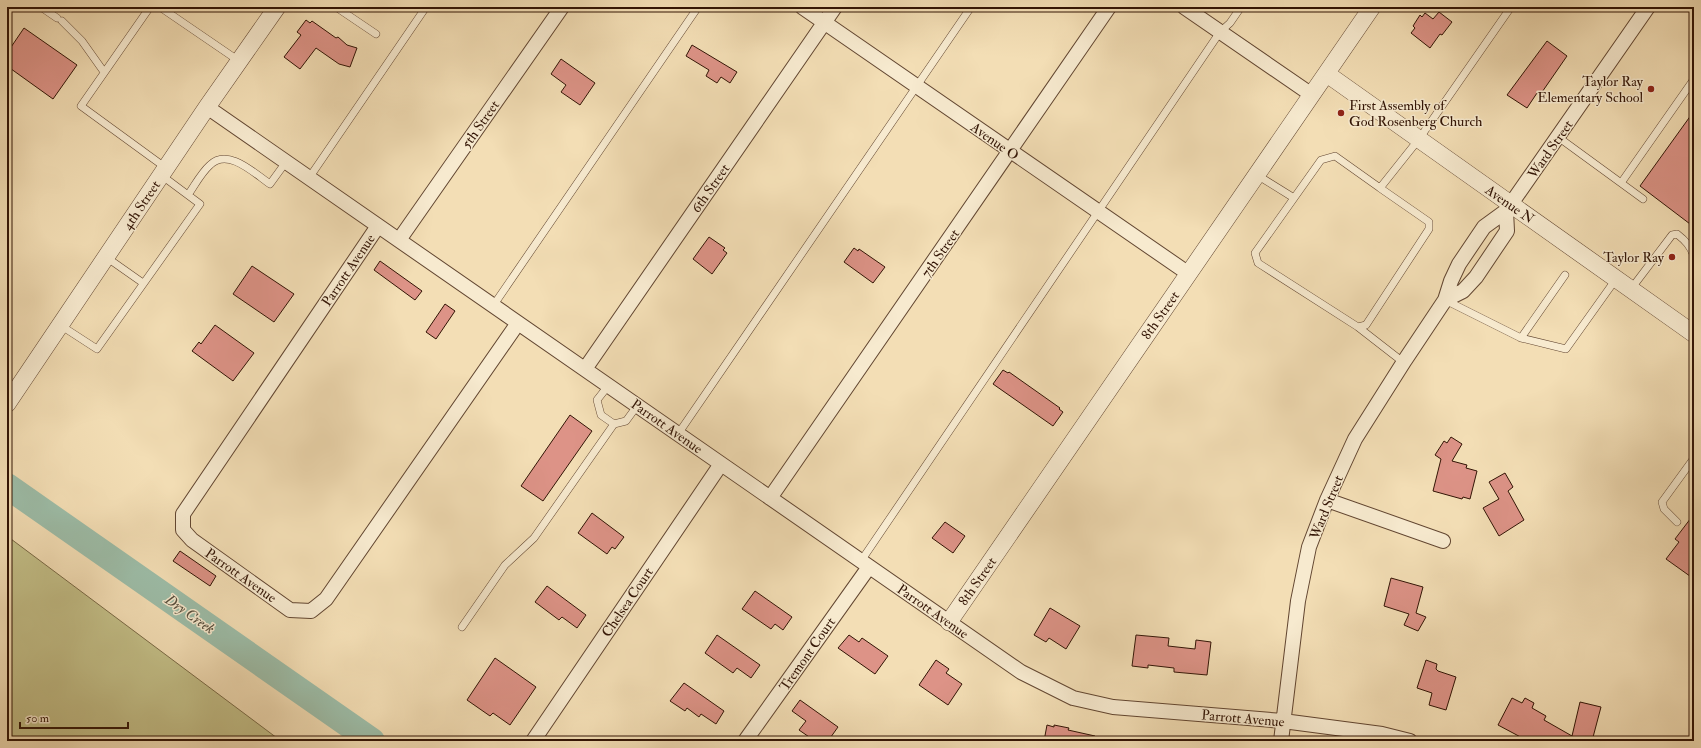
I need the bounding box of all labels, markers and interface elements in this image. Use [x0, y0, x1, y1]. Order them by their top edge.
place label: Taylor Ray Elementary School [1537, 73, 1644, 107]
marker: Taylor Ray Elementary School [1646, 84, 1656, 94]
street label: 5th Street [458, 97, 503, 152]
place label: First Assembly of God Rosenberg Church [1349, 97, 1483, 130]
marker: First Assembly of God Rosenberg Church [1336, 108, 1346, 118]
street label: Ward Street [1524, 116, 1577, 183]
street label: Avenue O [967, 118, 1022, 164]
street label: 6th Street [687, 160, 734, 216]
street label: 4th Street [119, 177, 164, 233]
street label: Avenue N [1481, 181, 1538, 228]
street label: 7th Street [918, 226, 963, 281]
street label: Parrott Avenue [318, 231, 379, 310]
place label: Taylor Ray [1603, 249, 1665, 267]
marker: Taylor Ray [1667, 252, 1677, 262]
street label: 8th Street [1138, 287, 1183, 343]
street label: Parrott Avenue [628, 396, 706, 457]
street label: Ward Street [1306, 472, 1347, 543]
street label: Parrott Avenue [202, 545, 280, 606]
street label: 8th Street [955, 553, 1000, 609]
street label: Chelsea Court [598, 564, 657, 640]
street label: Parrott Avenue [894, 581, 972, 642]
water label: Dry Creek [160, 590, 218, 638]
street label: Tremont Court [776, 614, 839, 694]
scale bar [20, 704, 128, 730]
street label: Parrott Avenue [1201, 706, 1285, 731]
text: 50 m [26, 711, 50, 726]

